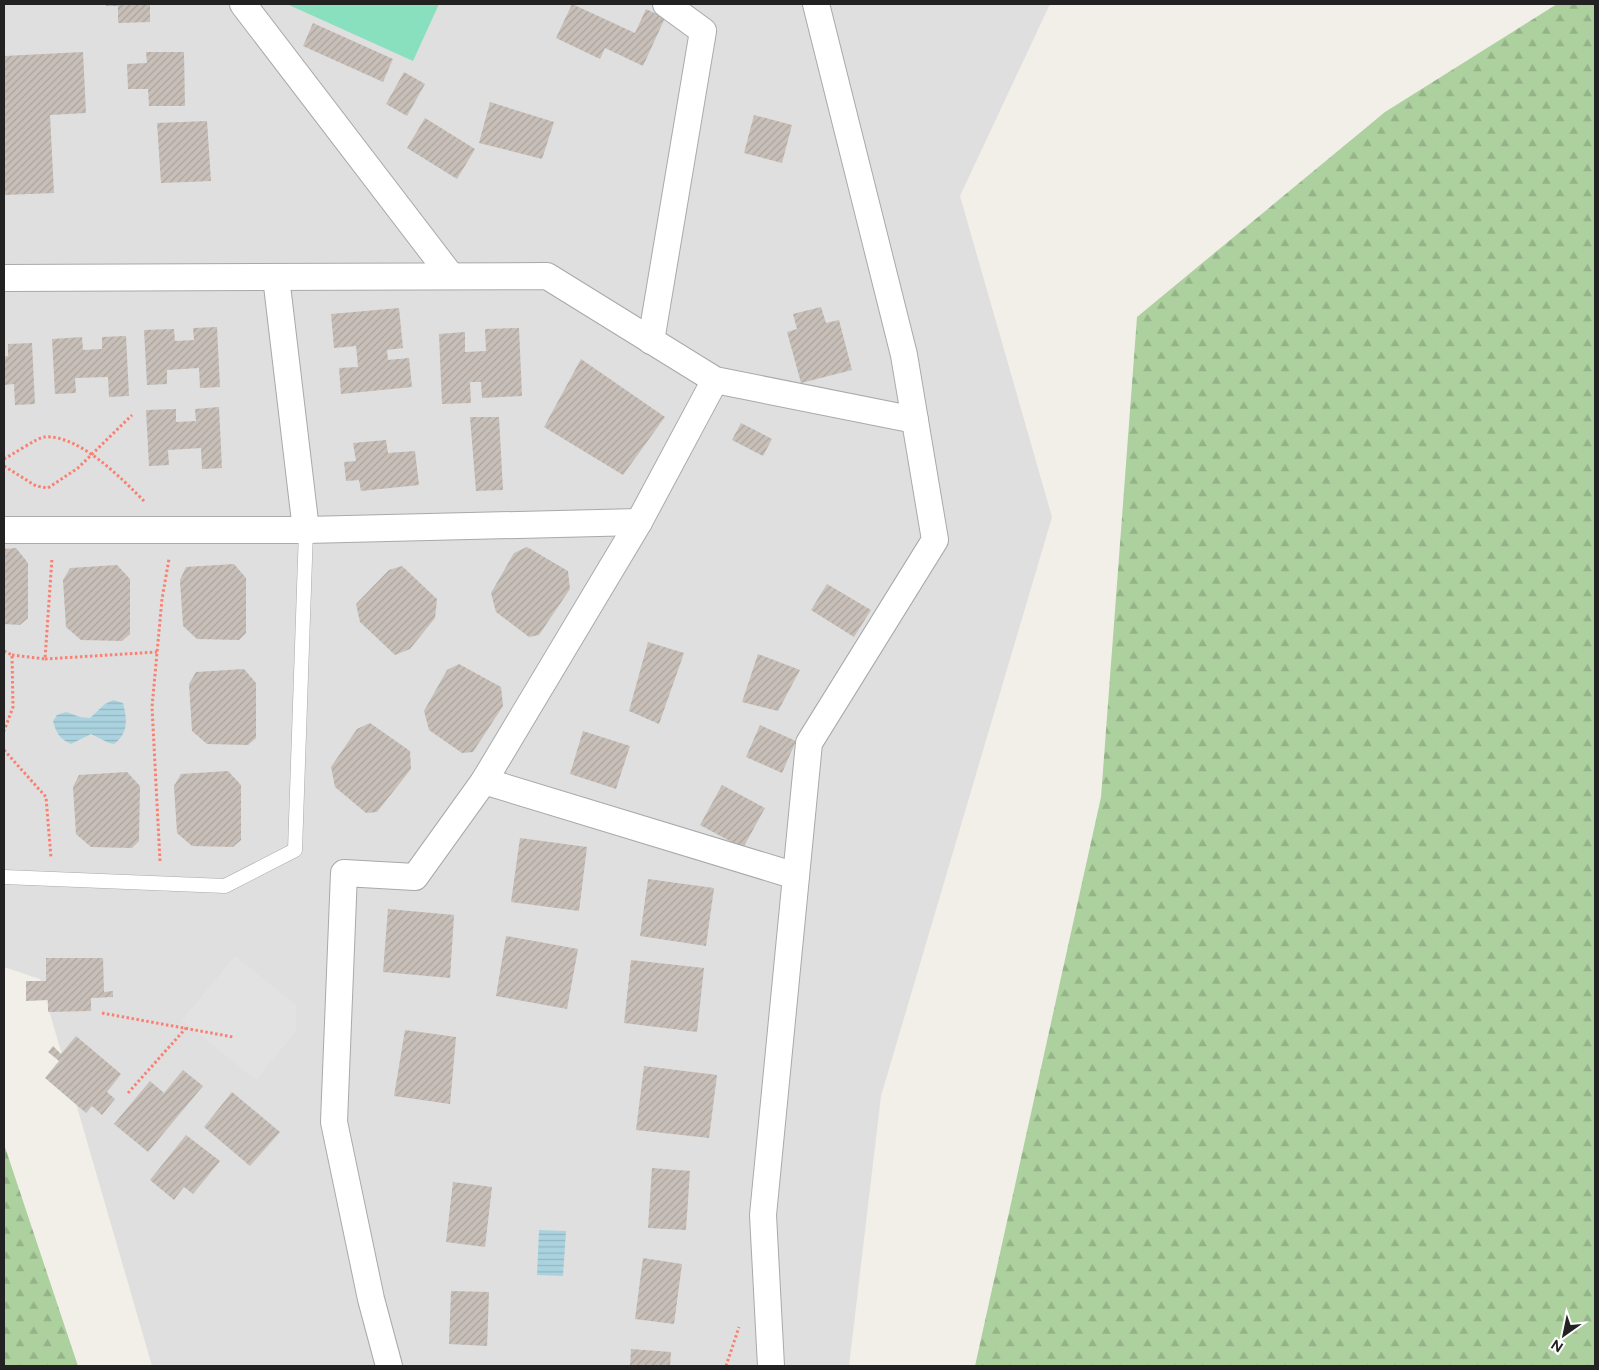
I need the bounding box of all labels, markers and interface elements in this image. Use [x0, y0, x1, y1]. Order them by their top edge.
north arrow [1539, 1310, 1589, 1360]
text: N [1548, 1335, 1566, 1356]

